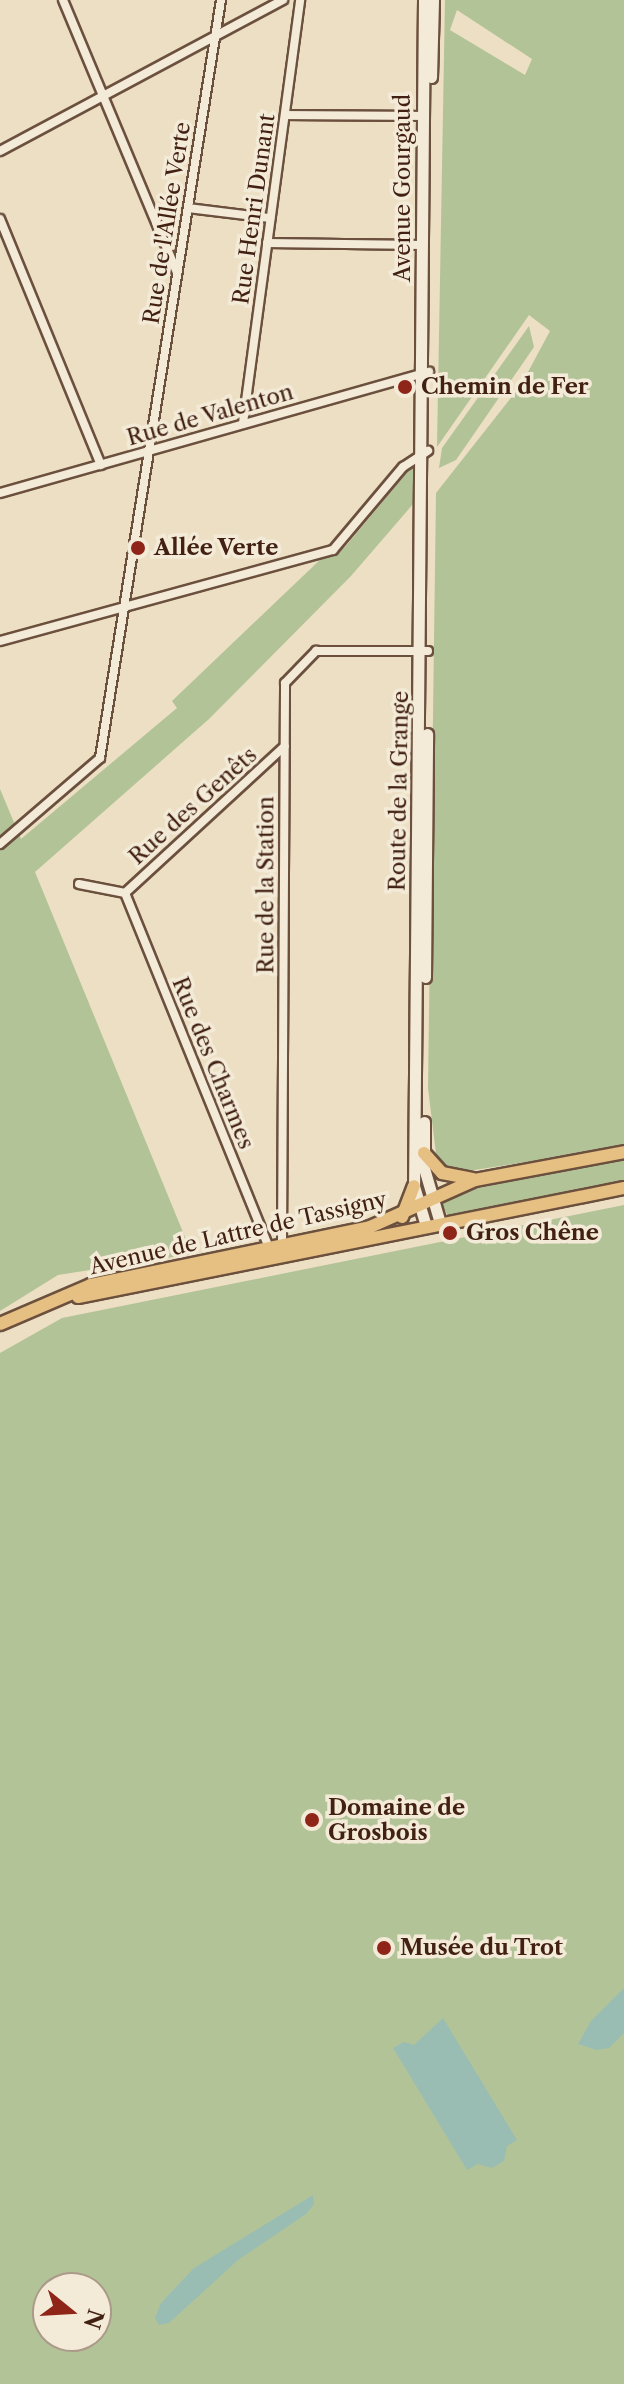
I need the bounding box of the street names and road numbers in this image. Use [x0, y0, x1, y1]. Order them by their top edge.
street label: Avenue Gourgaud [390, 94, 416, 282]
street label: Rue Henri Dunant [228, 112, 280, 306]
street label: Rue de l'Allée Verte [138, 120, 196, 326]
street label: Rue de Valenton [123, 379, 297, 451]
street label: Route de la Grange [384, 690, 414, 892]
street label: Rue des Genêts [124, 742, 262, 870]
street label: Rue de la Station [253, 796, 279, 974]
street label: Rue des Charmes [166, 973, 260, 1153]
street label: Avenue de Lattre de Tassigny [87, 1186, 389, 1280]

